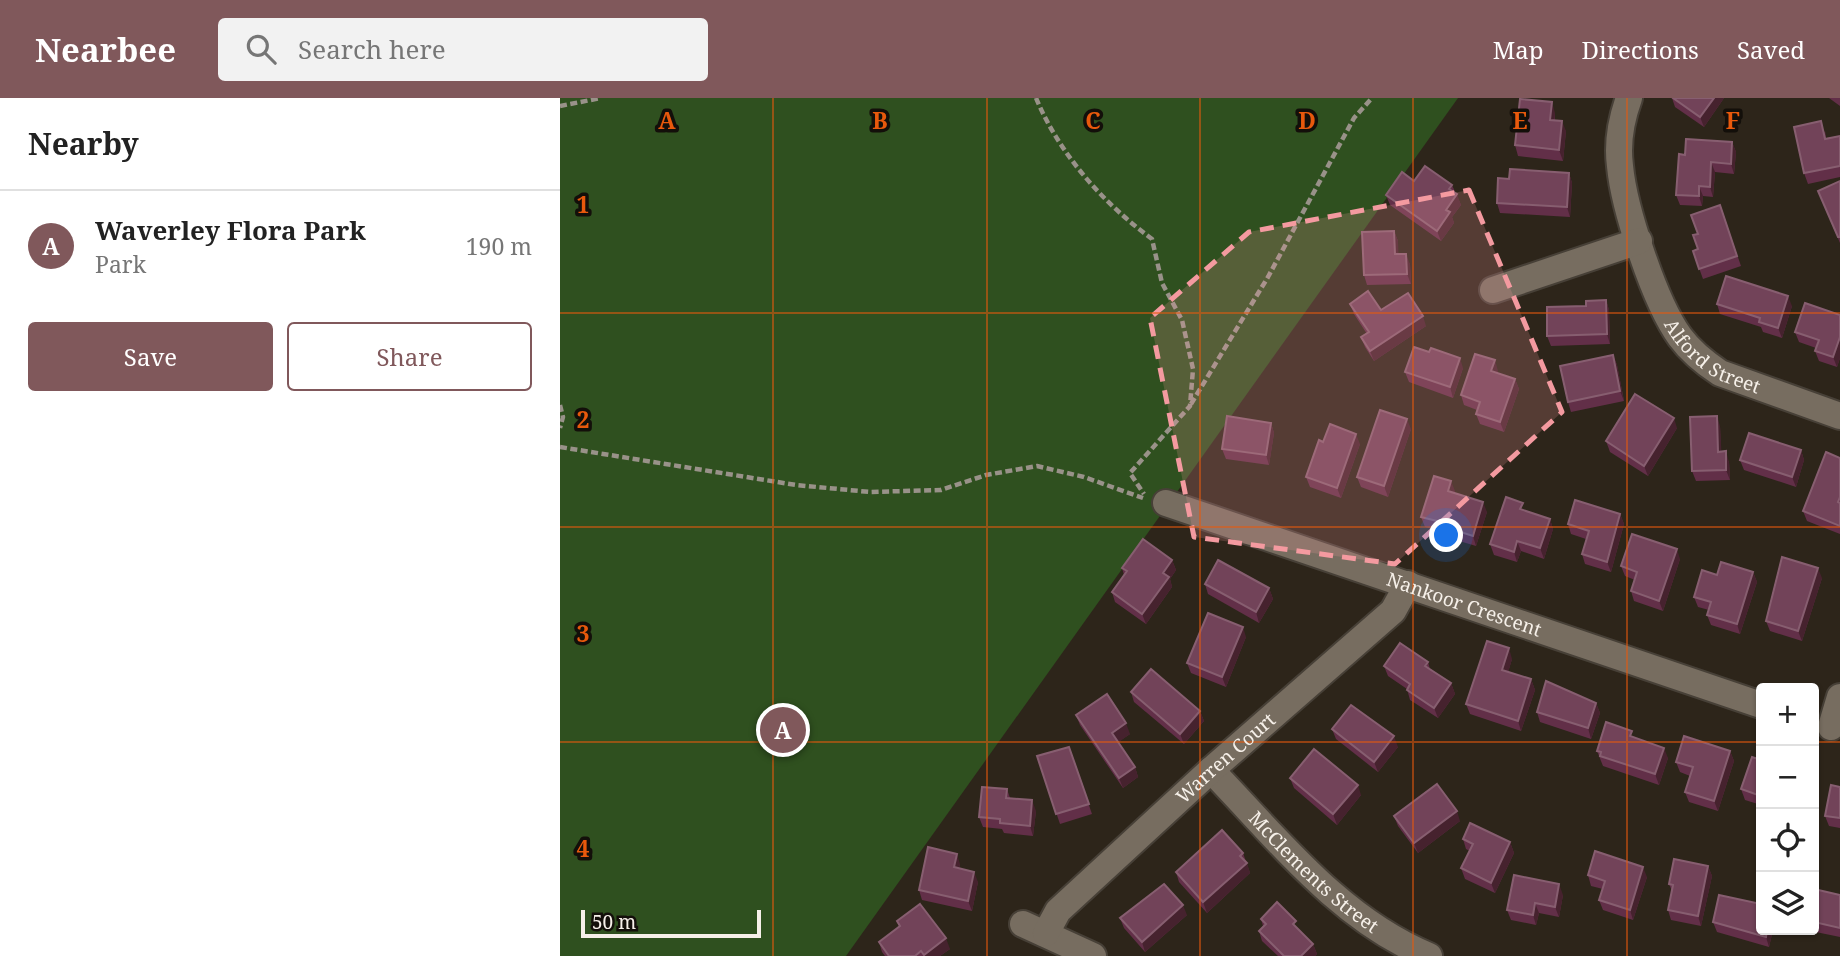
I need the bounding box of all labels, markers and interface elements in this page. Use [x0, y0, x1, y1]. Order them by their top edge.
search box [218, 18, 708, 81]
text: Nearbee [35, 27, 176, 72]
icon: search [242, 30, 280, 68]
text: Search here [298, 31, 446, 67]
text: Map [1493, 33, 1544, 66]
text: Directions [1582, 33, 1699, 66]
text: Saved [1737, 33, 1805, 66]
text: A [658, 104, 676, 136]
text: B [872, 104, 888, 136]
text: C [1085, 104, 1101, 136]
text: D [1298, 104, 1316, 136]
text: E [1512, 104, 1528, 136]
text: F [1726, 104, 1740, 136]
text: Nearby [28, 123, 139, 164]
text: 1 [577, 188, 590, 220]
text: Waverley Flora Park [95, 212, 366, 248]
text: A [42, 230, 60, 262]
text: 190 m [466, 230, 532, 262]
text: Park [95, 248, 146, 280]
street label: Alford Street [1658, 314, 1764, 400]
button: Save [28, 322, 273, 391]
button: Share [287, 322, 532, 391]
text: 2 [577, 403, 590, 435]
your location [1429, 518, 1463, 552]
street label: Nankoor Crescent [1383, 566, 1545, 643]
text: 3 [577, 617, 590, 649]
map controls [1756, 683, 1819, 935]
button: + [1756, 683, 1819, 746]
pin: A [760, 704, 806, 756]
street label: Warren Court [1170, 706, 1281, 809]
button: − [1756, 746, 1819, 809]
street label: McClements Street [1243, 805, 1384, 939]
button: locate [1756, 809, 1819, 872]
text: 4 [577, 832, 590, 864]
button: layers [1756, 872, 1819, 935]
scale bar [581, 907, 761, 939]
text: 50 m [592, 909, 636, 935]

